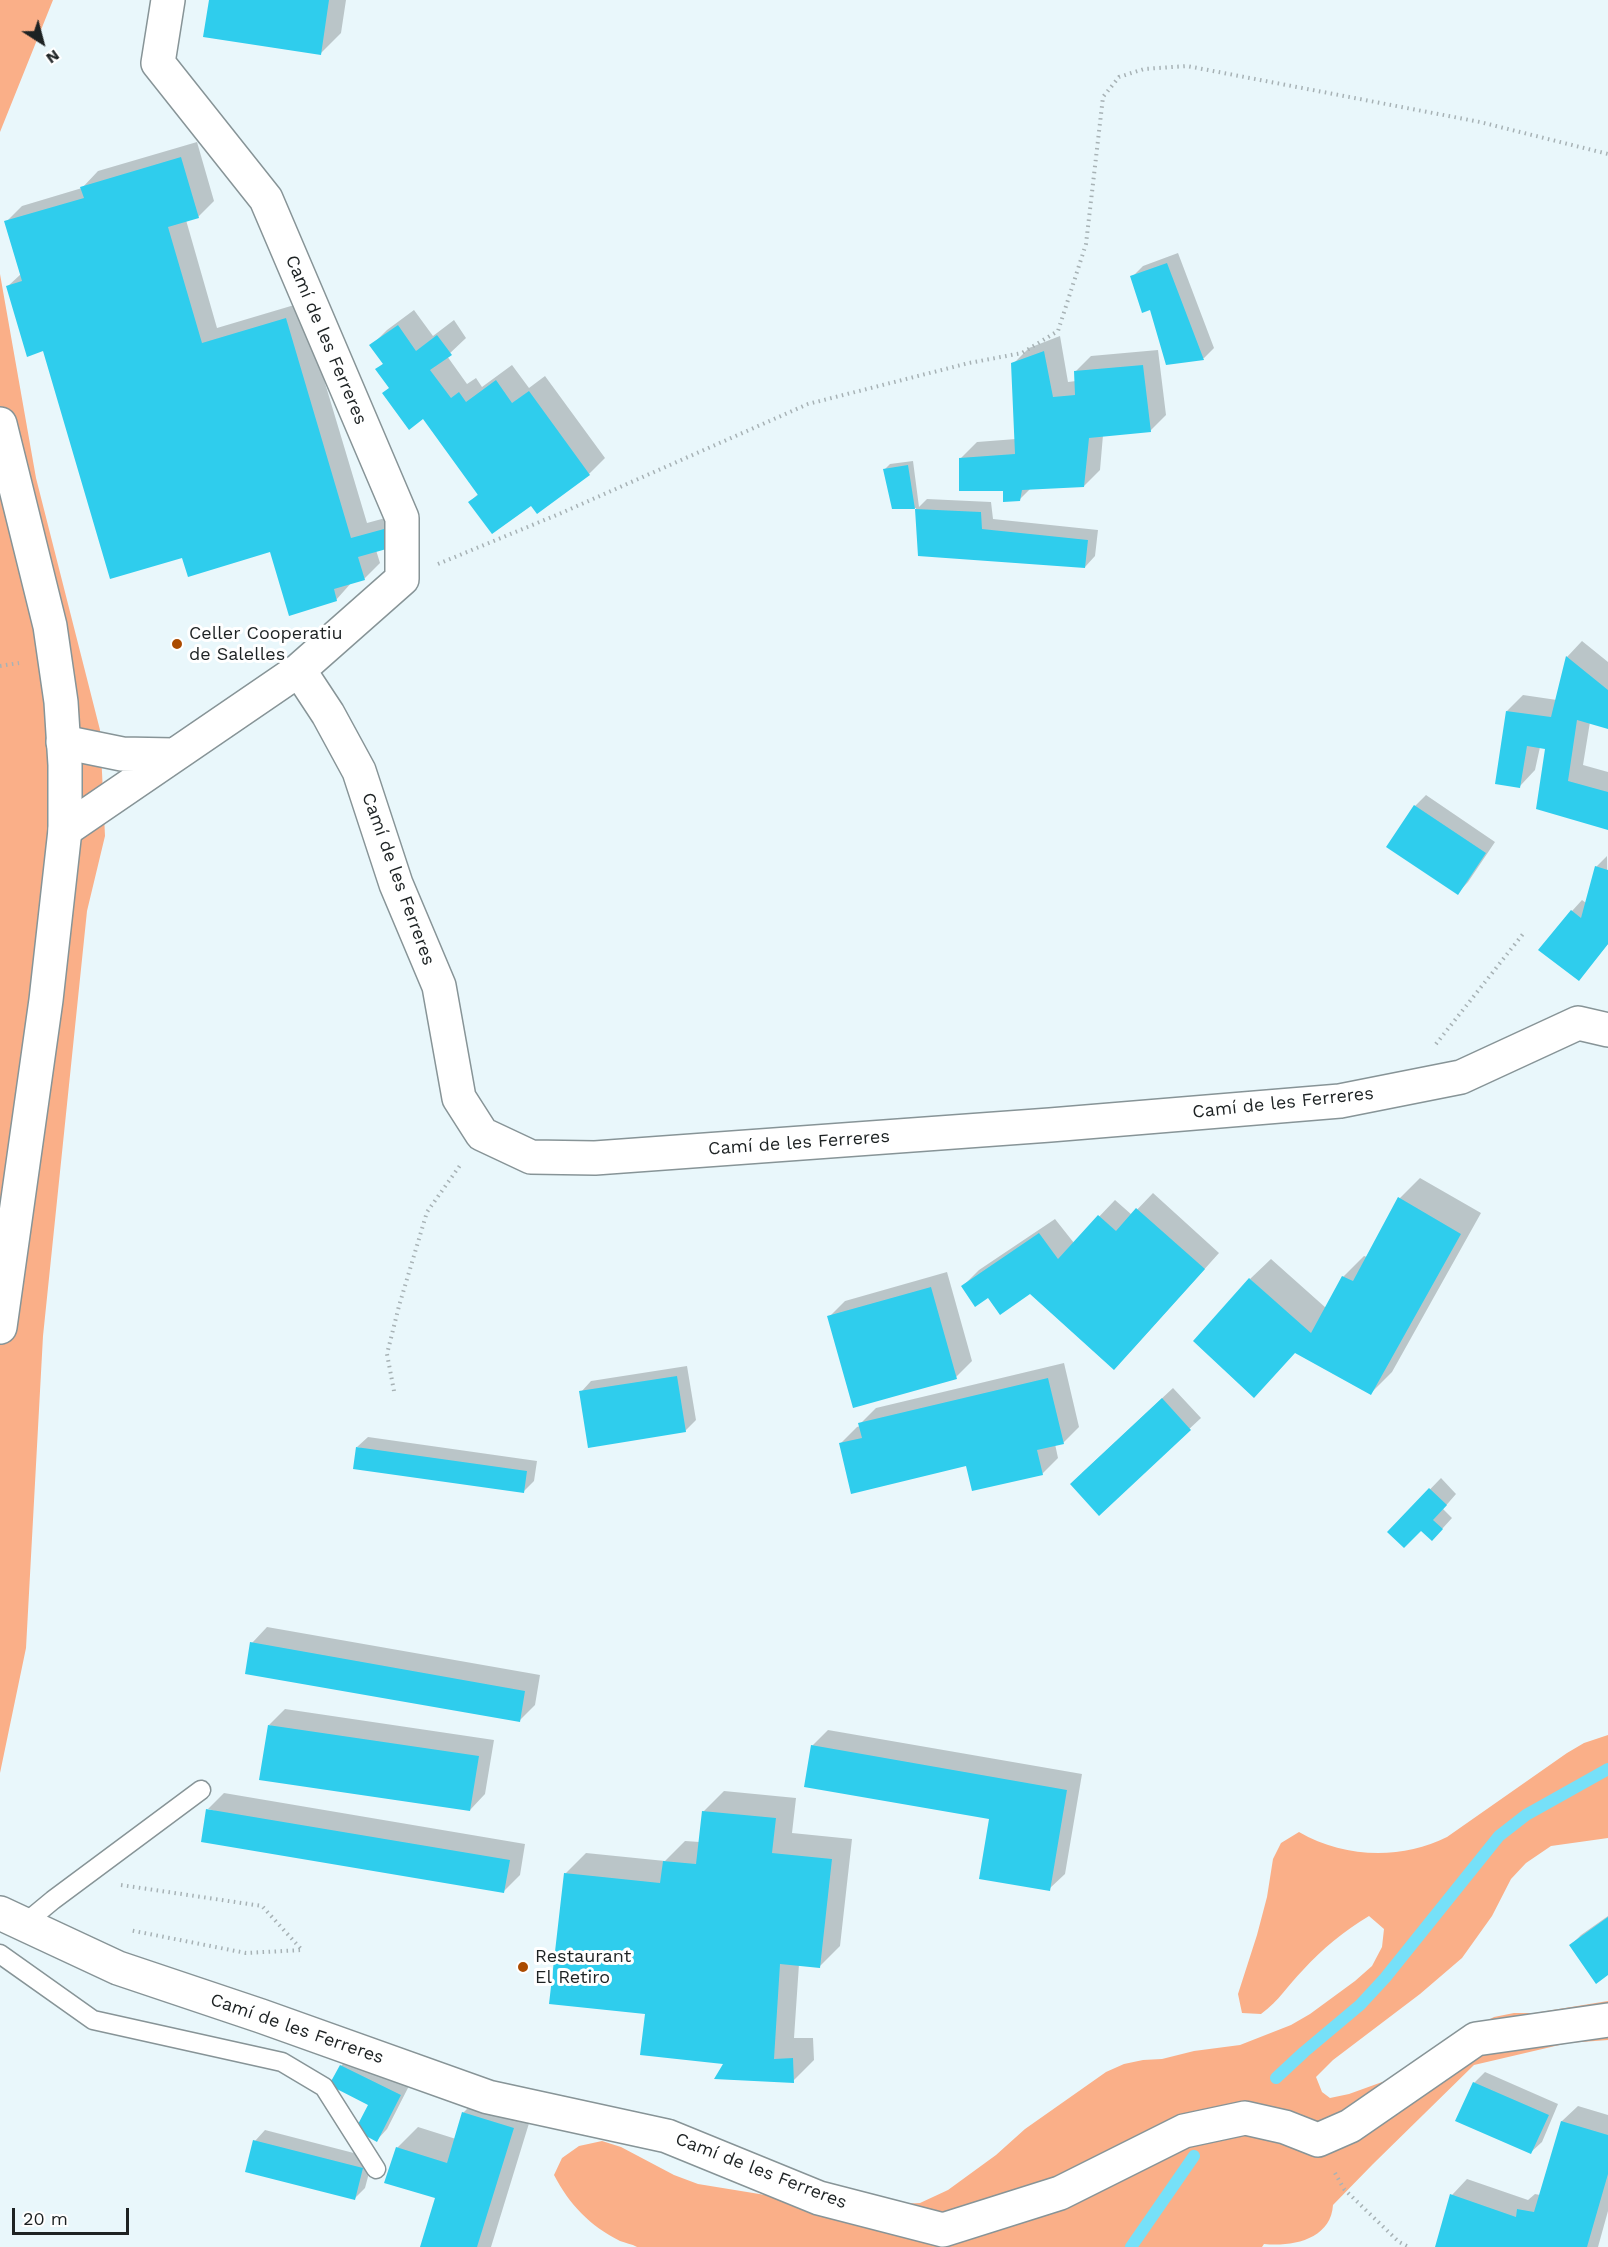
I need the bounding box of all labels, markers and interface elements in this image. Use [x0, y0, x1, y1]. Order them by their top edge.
north arrow [12, 12, 72, 72]
text: N [42, 46, 63, 68]
street label: Camí de les Ferreres [280, 252, 372, 428]
place label: Celler Cooperatiu de Salelles [189, 623, 343, 666]
marker: Celler Cooperatiu de Salelles [170, 637, 184, 651]
street label: Camí de les Ferreres [357, 790, 439, 968]
street label: Camí de les Ferreres [1191, 1083, 1375, 1123]
street label: Camí de les Ferreres [707, 1126, 891, 1160]
place label: Restaurant El Retiro [535, 1946, 631, 1988]
marker: Restaurant El Retiro [516, 1960, 530, 1974]
street label: Camí de les Ferreres [207, 1989, 387, 2069]
street label: Camí de les Ferreres [672, 2128, 850, 2214]
scale bar [15, 2196, 132, 2234]
text: 20 m [23, 2208, 68, 2229]

